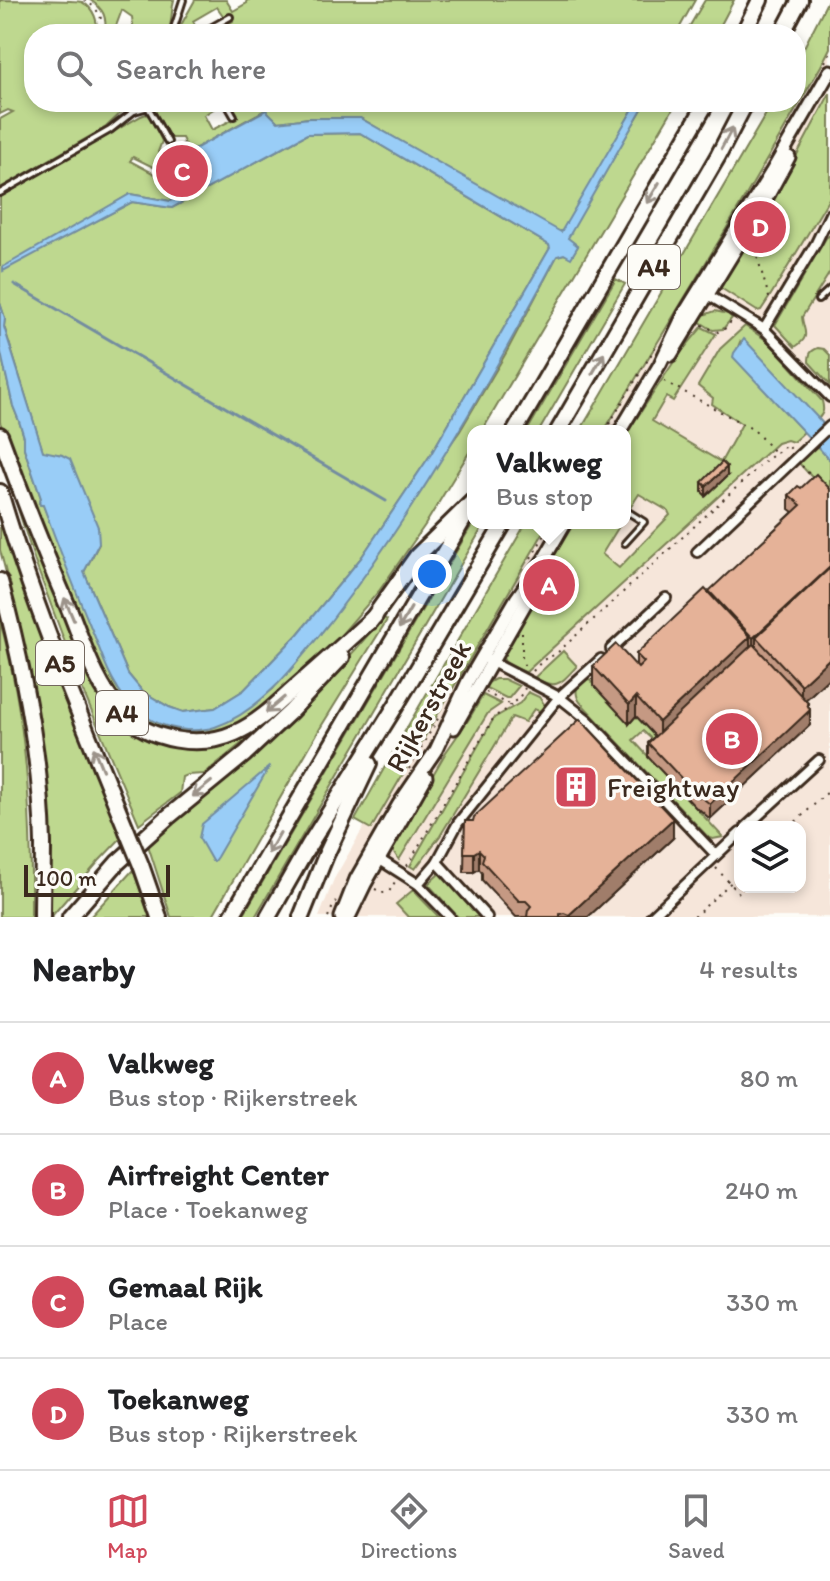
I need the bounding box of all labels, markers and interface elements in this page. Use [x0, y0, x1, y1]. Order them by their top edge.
search box [24, 24, 806, 112]
icon: search [52, 46, 96, 90]
text: Search here [116, 50, 266, 87]
one-way arrow [720, 127, 736, 151]
pin: C [156, 141, 208, 201]
one-way arrow [645, 181, 661, 204]
pin: D [734, 197, 786, 257]
road number: A4 [628, 245, 680, 289]
one-way arrow [590, 353, 606, 376]
popup [467, 425, 631, 529]
text: Valkweg [496, 443, 602, 480]
text: Bus stop [496, 480, 593, 512]
your location [412, 554, 452, 594]
pin: A [523, 555, 575, 615]
one-way arrow [60, 597, 75, 622]
one-way arrow [397, 606, 413, 629]
street label: Rijkerstreek [378, 634, 478, 778]
road number: A5 [36, 641, 84, 685]
road number: A4 [96, 691, 148, 735]
one-way arrow [266, 696, 286, 714]
pin: B [706, 709, 758, 769]
one-way arrow [89, 747, 104, 772]
building icon: Freightway [552, 763, 600, 811]
place label: Freightway [607, 770, 739, 804]
one-way arrow [192, 780, 212, 798]
map controls [734, 821, 806, 893]
button: layers [734, 821, 806, 893]
one-way arrow [266, 830, 281, 854]
scale bar [24, 861, 170, 897]
text: 100 m [36, 865, 97, 892]
text: Nearby [32, 949, 135, 990]
text: 4 results [699, 953, 798, 985]
text: Valkweg [108, 1044, 214, 1081]
text: A [50, 1062, 66, 1094]
text: 80 m [740, 1062, 798, 1094]
text: Bus stop · Rijkerstreek [108, 1081, 358, 1113]
text: Airfreight Center [108, 1156, 329, 1193]
text: B [50, 1174, 66, 1206]
text: 240 m [725, 1174, 798, 1206]
text: Place · Toekanweg [108, 1193, 308, 1225]
text: Gemaal Rijk [108, 1268, 263, 1305]
text: C [50, 1286, 66, 1318]
text: 330 m [726, 1286, 798, 1318]
text: Place [108, 1305, 168, 1337]
text: Toekanweg [108, 1380, 249, 1417]
text: D [49, 1398, 67, 1430]
text: 330 m [726, 1398, 798, 1430]
text: Bus stop · Rijkerstreek [108, 1417, 358, 1449]
tab: Map [106, 1489, 150, 1564]
tab: Directions [361, 1489, 457, 1564]
tab: Saved [668, 1489, 724, 1564]

